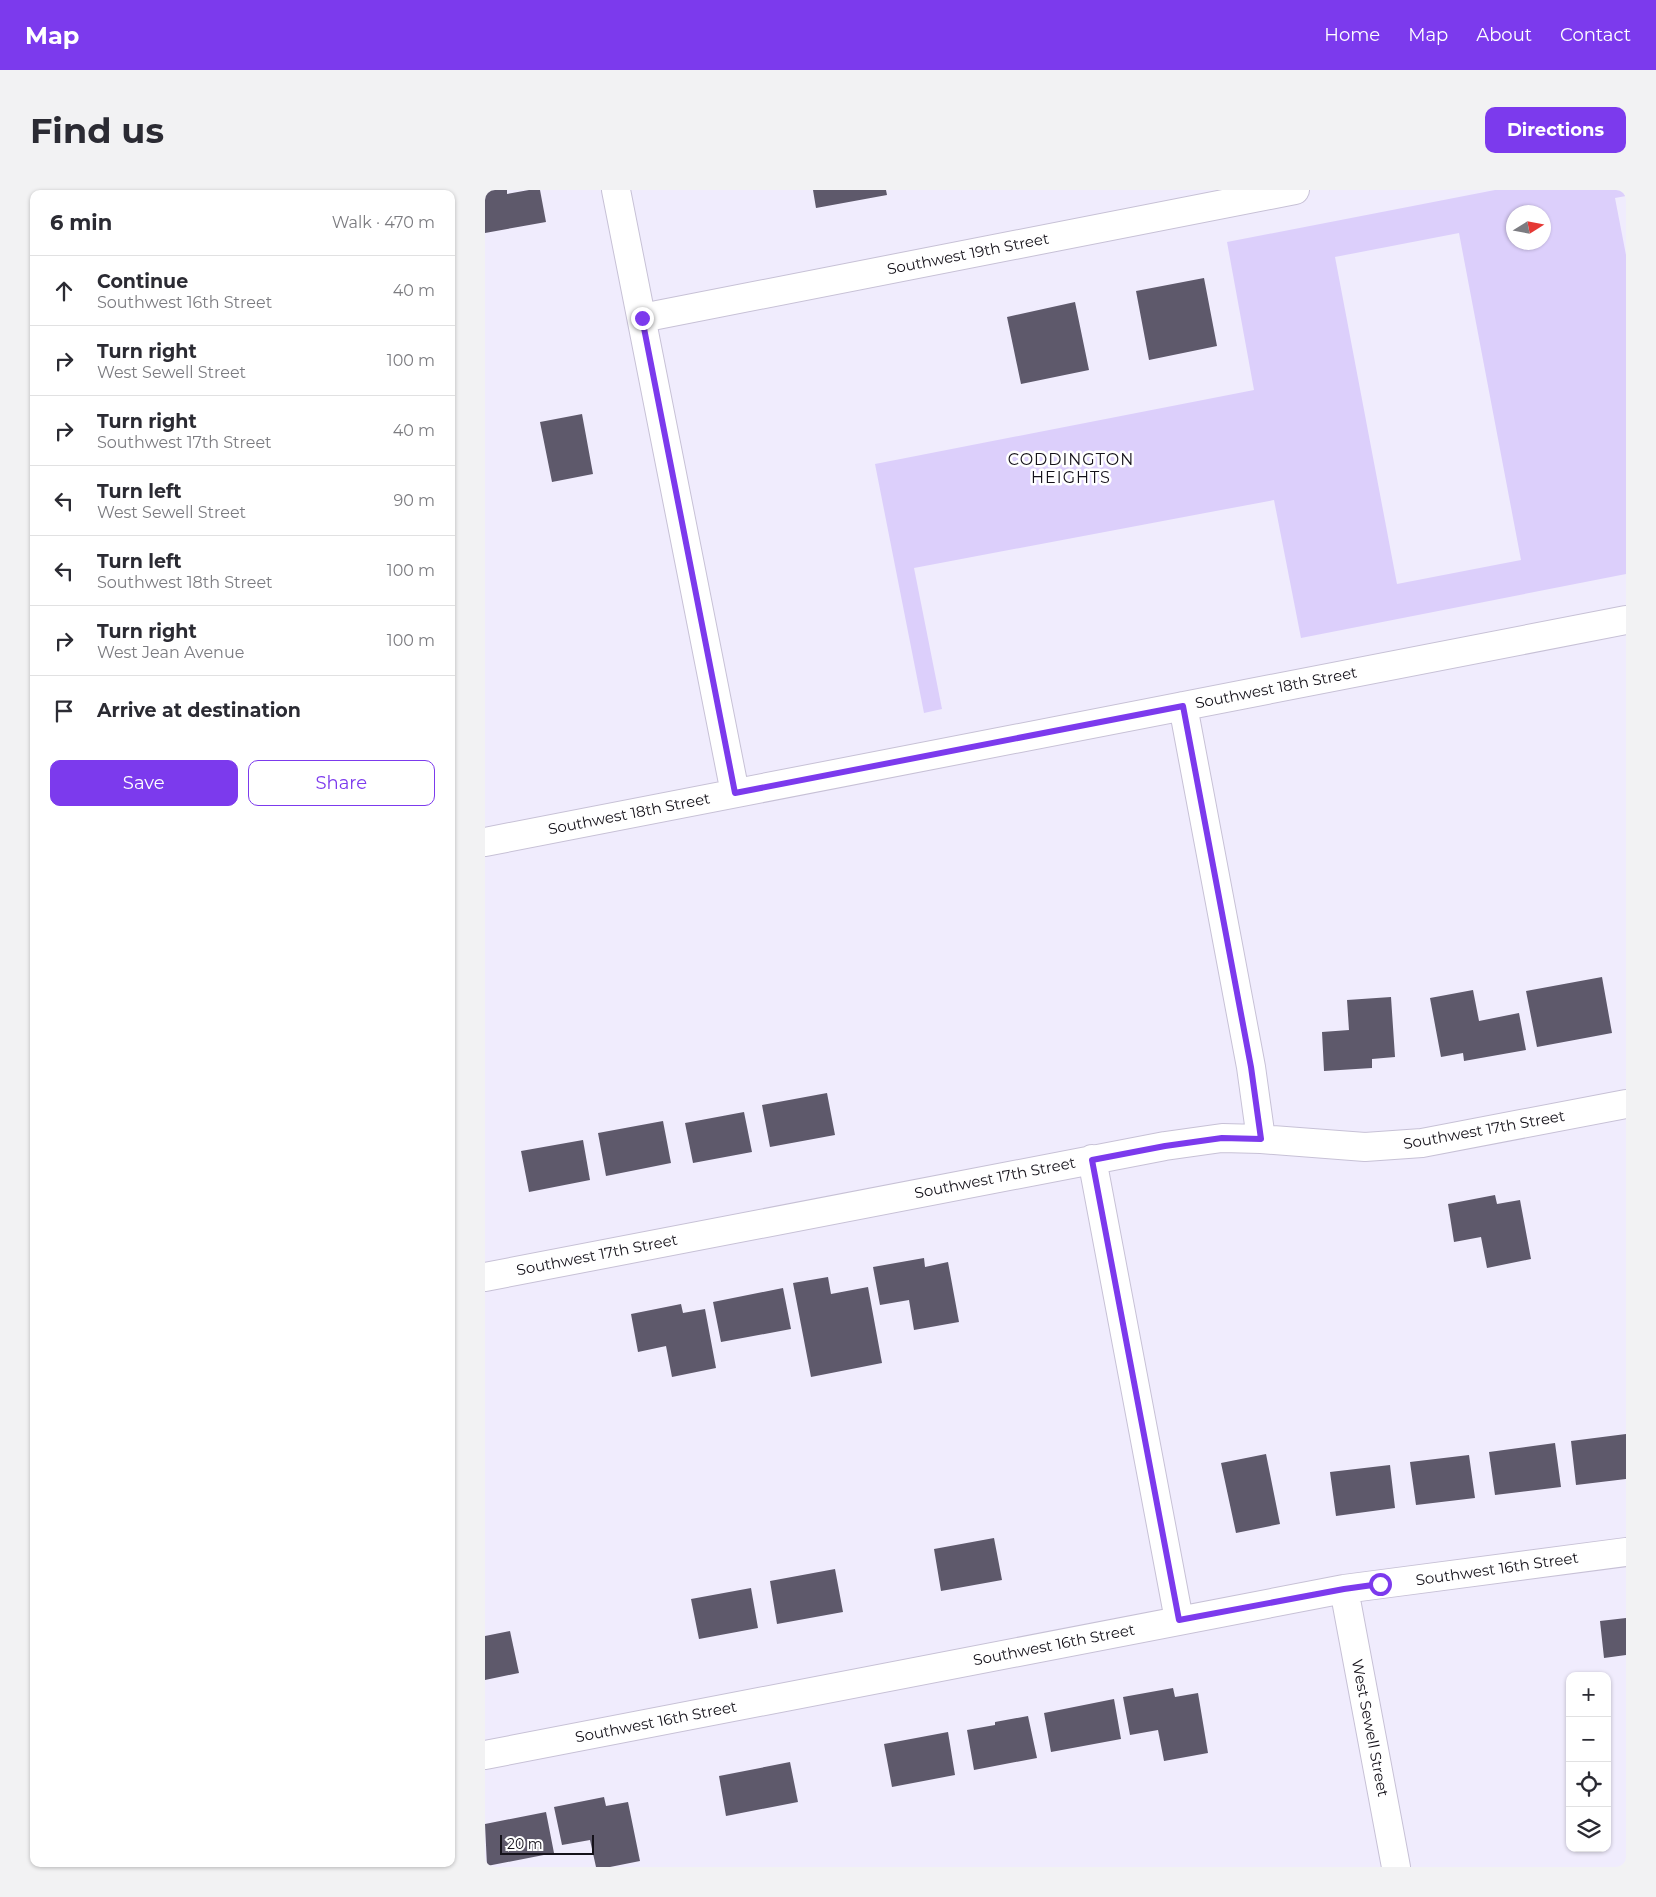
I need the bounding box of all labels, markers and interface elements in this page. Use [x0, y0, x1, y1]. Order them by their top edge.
text: Map [25, 21, 79, 50]
text: Home [1324, 24, 1380, 46]
text: Map [1408, 24, 1448, 46]
text: About [1476, 24, 1532, 46]
text: Contact [1560, 24, 1631, 46]
button: Directions [1485, 107, 1626, 153]
text: Find us [30, 109, 164, 152]
north arrow [1506, 205, 1551, 250]
text: 6 min [50, 210, 112, 235]
text: Walk · 470 m [332, 213, 435, 232]
street label: Southwest 19th Street [885, 229, 1050, 279]
text: Continue [97, 270, 188, 293]
icon: ahead [50, 277, 78, 305]
text: 40 m [393, 281, 435, 300]
text: Southwest 16th Street [97, 293, 272, 312]
route end [631, 307, 654, 330]
text: Turn right [97, 340, 197, 363]
icon: right [50, 347, 78, 375]
text: 100 m [387, 351, 435, 370]
text: West Sewell Street [97, 363, 246, 382]
text: Turn right [97, 410, 197, 433]
icon: right [50, 417, 78, 445]
text: 40 m [393, 421, 435, 440]
text: Southwest 17th Street [97, 433, 272, 452]
district label: CODDINGTON HEIGHTS [1008, 450, 1134, 487]
text: Turn left [97, 480, 182, 503]
icon: left [50, 487, 78, 515]
text: 90 m [393, 491, 435, 510]
text: West Sewell Street [97, 503, 246, 522]
text: Turn left [97, 550, 182, 573]
icon: left [50, 557, 78, 585]
text: 100 m [387, 561, 435, 580]
text: Southwest 18th Street [97, 573, 273, 592]
text: Turn right [97, 620, 197, 643]
icon: right [50, 627, 78, 655]
text: 100 m [387, 631, 435, 650]
text: West Jean Avenue [97, 643, 244, 662]
street label: Southwest 18th Street [1193, 662, 1359, 713]
icon: arrive [50, 697, 78, 725]
text: Arrive at destination [97, 699, 301, 722]
button: Save [50, 760, 238, 806]
button: Share [248, 760, 435, 806]
street label: Southwest 18th Street [546, 788, 712, 839]
street label: Southwest 17th Street [1402, 1106, 1566, 1153]
street label: Southwest 17th Street [913, 1153, 1077, 1202]
street label: Southwest 17th Street [515, 1230, 679, 1279]
street label: Southwest 16th Street [1414, 1548, 1580, 1589]
route start [1369, 1573, 1392, 1596]
street label: Southwest 16th Street [971, 1620, 1136, 1670]
street label: West Sewell Street [1348, 1658, 1393, 1798]
map controls [1566, 1672, 1611, 1852]
button: + [1566, 1672, 1611, 1717]
street label: Southwest 16th Street [573, 1697, 738, 1747]
button: − [1566, 1717, 1611, 1762]
button: locate [1566, 1762, 1611, 1807]
button: layers [1566, 1807, 1611, 1852]
scale bar [500, 1832, 594, 1855]
text: 20 m [507, 1835, 543, 1853]

